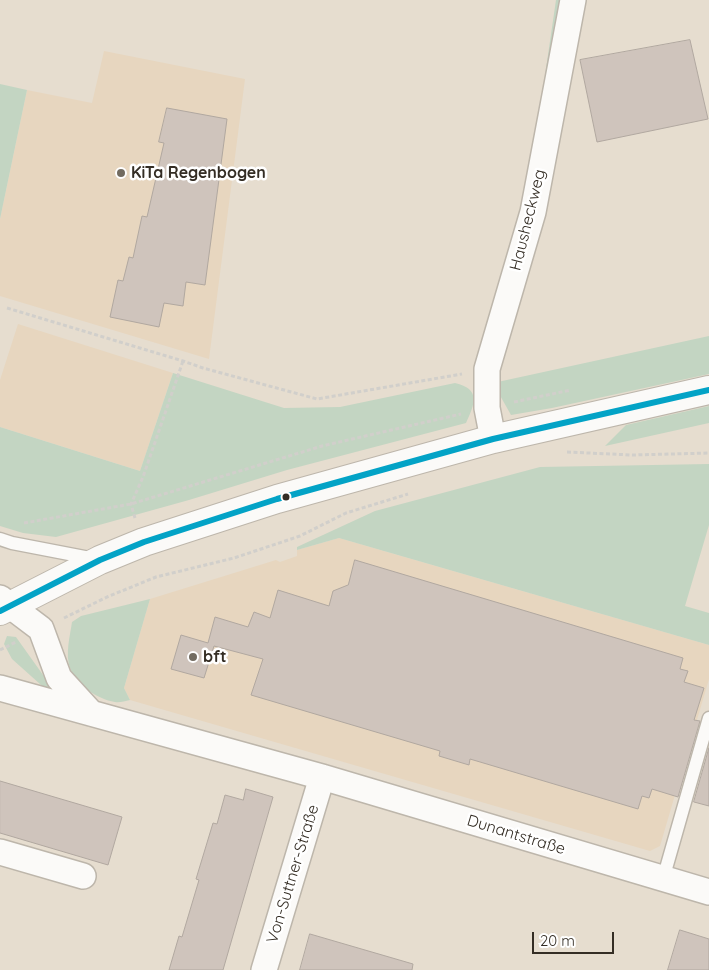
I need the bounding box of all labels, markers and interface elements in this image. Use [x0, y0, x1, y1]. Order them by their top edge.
place label: KiTa Regenbogen [131, 163, 266, 183]
marker: KiTa Regenbogen [115, 167, 127, 179]
street label: Hausheckweg [506, 167, 550, 273]
unlabelled marker [281, 492, 291, 502]
place label: bft [203, 647, 227, 667]
marker: bft [187, 651, 199, 663]
street label: Von-Suttner-Straße [263, 802, 323, 946]
street label: Dunantstraße [464, 811, 568, 859]
scale bar [534, 922, 616, 954]
text: 20 m [540, 931, 575, 950]

